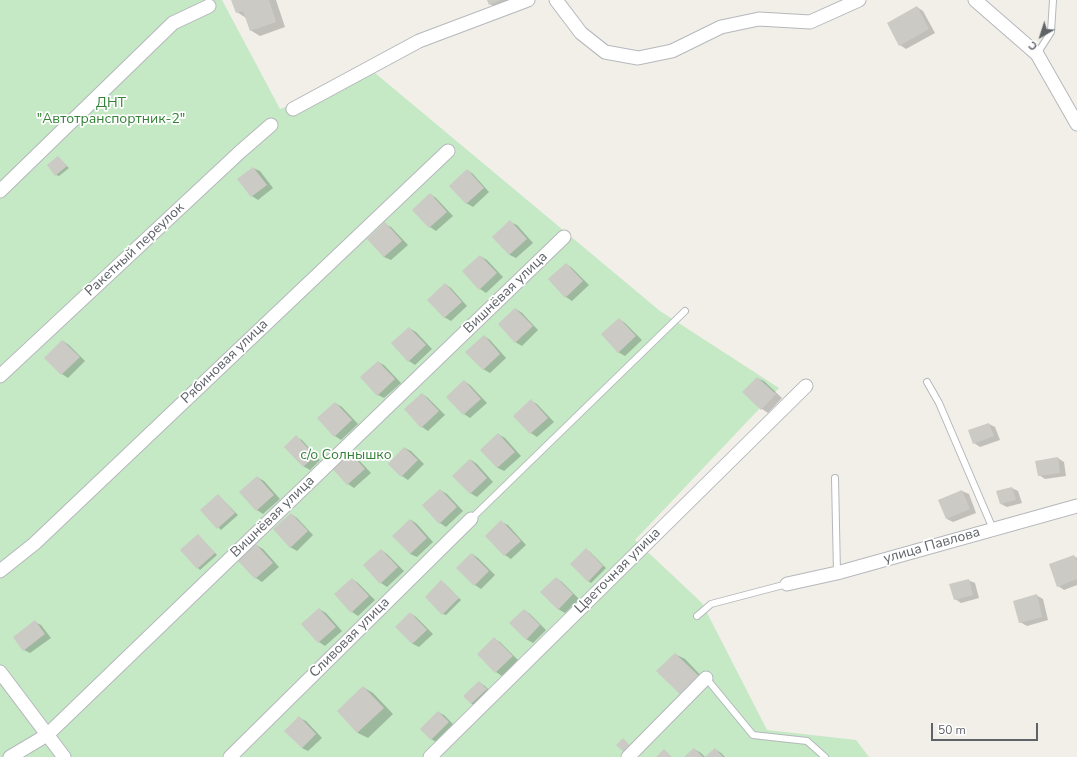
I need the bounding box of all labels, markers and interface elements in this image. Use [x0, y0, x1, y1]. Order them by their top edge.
north arrow [1021, 16, 1061, 56]
text: С [1026, 38, 1041, 54]
park label: ДНТ "Автотранспортник-2" [37, 96, 185, 128]
street label: Ракетный переулок [82, 200, 188, 300]
street label: Вишнёвая улица [461, 249, 551, 337]
street label: Рябиновая улица [178, 316, 272, 408]
park label: с/о Солнышко [300, 448, 392, 464]
street label: Вишнёвая улица [228, 473, 318, 561]
street label: улица Павлова [882, 524, 982, 568]
street label: Цветочная улица [572, 525, 664, 617]
street label: Сливовая улица [306, 594, 394, 682]
scale bar [933, 715, 1040, 741]
text: 50 m [938, 722, 966, 738]

